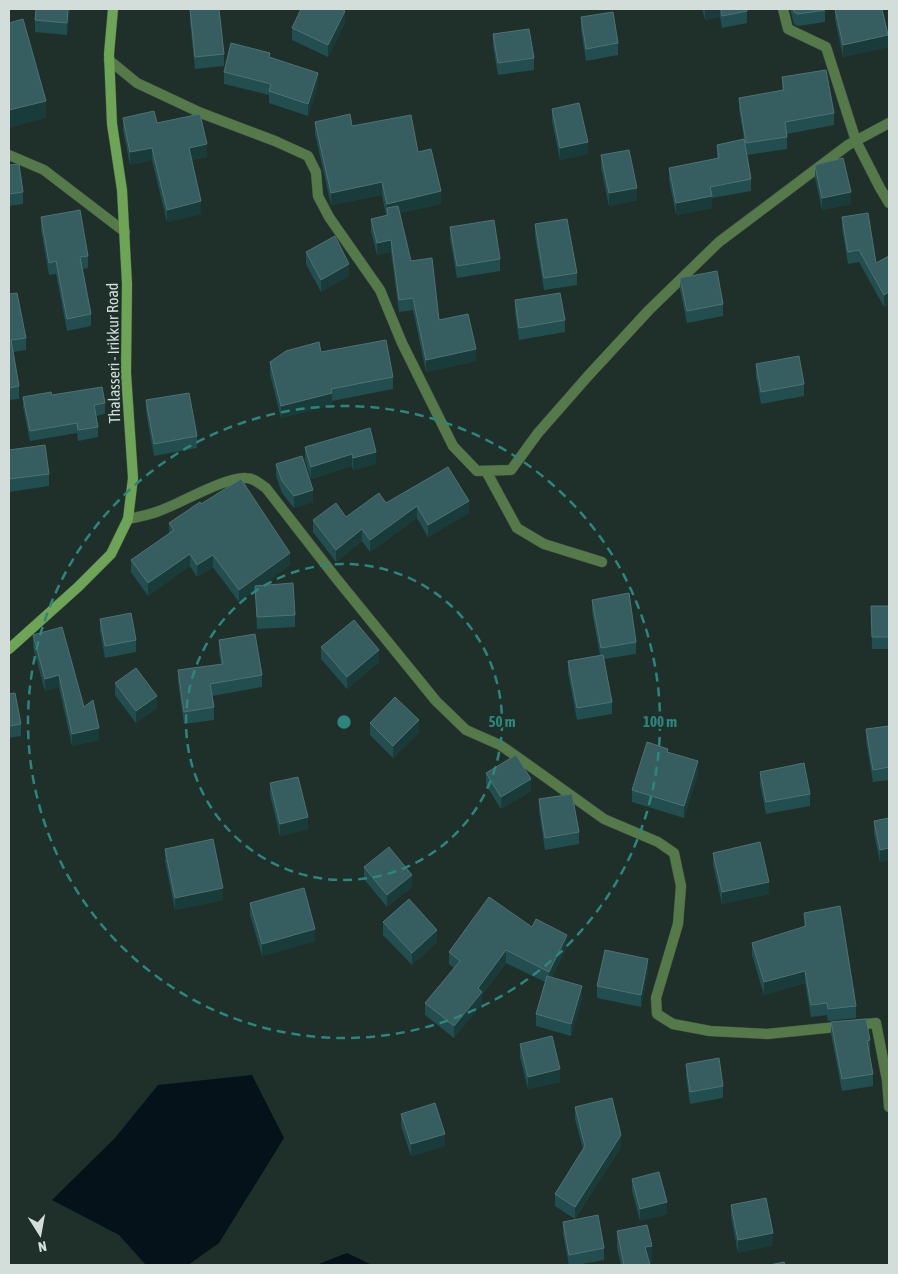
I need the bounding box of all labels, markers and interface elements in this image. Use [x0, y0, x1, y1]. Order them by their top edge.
street label: Thalasseri - Irikkur Road [103, 283, 123, 423]
centre of rings [335, 713, 353, 731]
text: 50 m [489, 713, 516, 730]
text: 100 m [643, 713, 677, 730]
north arrow [15, 1209, 65, 1259]
text: N [37, 1238, 48, 1255]

